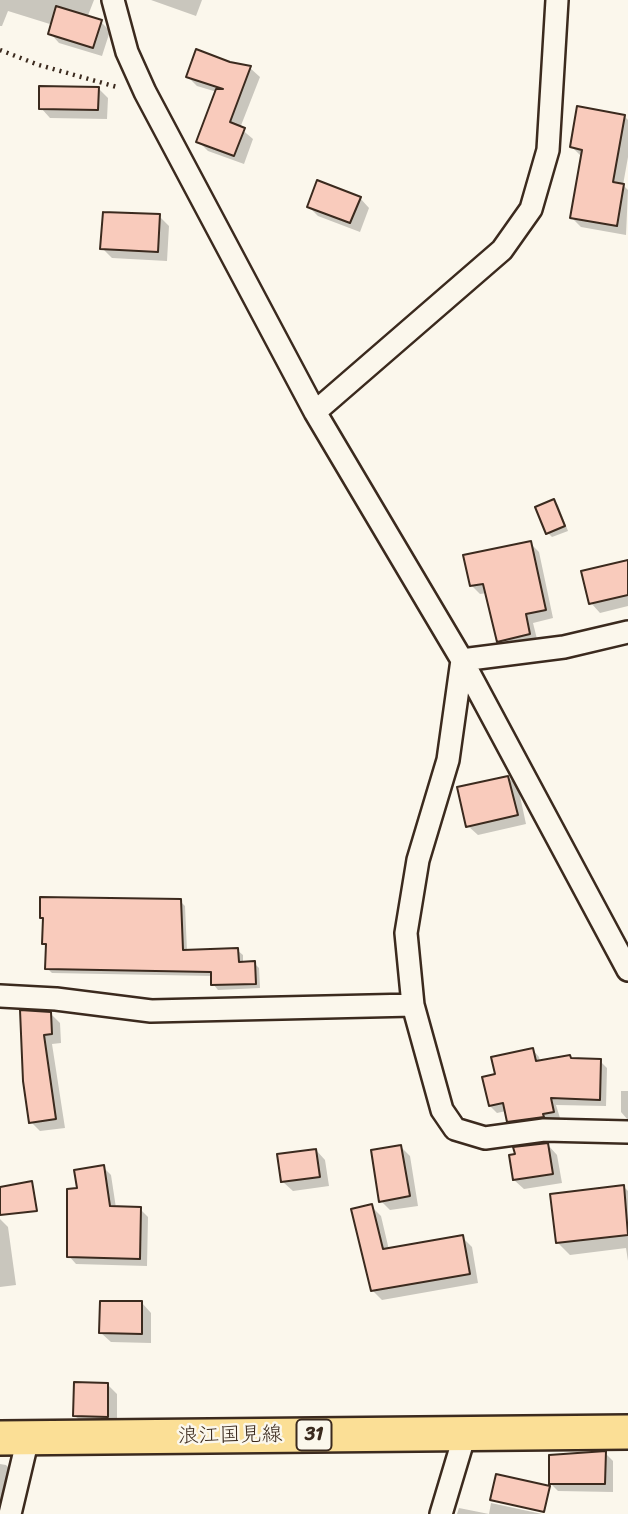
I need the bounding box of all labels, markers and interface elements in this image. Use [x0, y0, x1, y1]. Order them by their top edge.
road number: 31 [296, 1420, 332, 1450]
street label: 浪江国見線 [177, 1422, 283, 1450]

